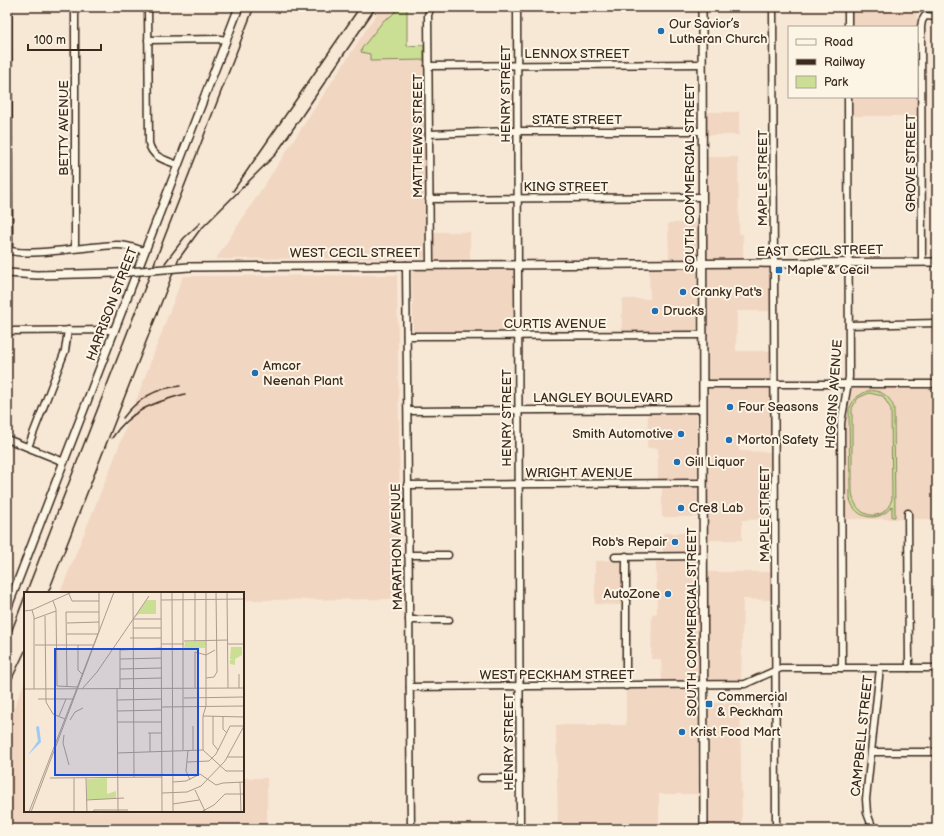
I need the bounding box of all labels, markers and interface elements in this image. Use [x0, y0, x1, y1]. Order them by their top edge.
place label: Our Savior’s Lutheran Church [669, 16, 767, 47]
scale bar [28, 26, 101, 52]
marker: Our Savior’s Lutheran Church [656, 26, 666, 36]
legend [788, 26, 918, 98]
text: 100 m [34, 33, 66, 48]
text: Road [824, 35, 853, 50]
street label: HENRY STREET [498, 45, 514, 143]
street label: LENNOX STREET [524, 46, 630, 62]
text: Railway [824, 55, 866, 70]
street label: MATTHEWS STREET [410, 74, 426, 198]
text: Park [824, 75, 848, 90]
street label: BETTY AVENUE [56, 80, 72, 176]
street label: SOUTH COMMERCIAL STREET [682, 83, 698, 273]
street label: STATE STREET [532, 112, 622, 128]
street label: GROVE STREET [903, 114, 919, 212]
street label: MAPLE STREET [755, 130, 771, 226]
street label: KING STREET [524, 179, 609, 195]
street label: EAST CECIL STREET [756, 242, 884, 260]
street label: HARRISON STREET [83, 245, 141, 363]
street label: WEST CECIL STREET [290, 245, 421, 261]
place label: Maple & Cecil [787, 262, 869, 278]
marker: Maple & Cecil [774, 265, 784, 275]
place label: Cranky Pat's [691, 284, 763, 300]
marker: Cranky Pat's [678, 287, 688, 297]
place label: Drucks [663, 303, 705, 319]
marker: Drucks [650, 306, 660, 316]
street label: CURTIS AVENUE [504, 316, 607, 332]
street label: HIGGINS AVENUE [822, 338, 846, 449]
place label: Amcor Neenah Plant [263, 358, 343, 389]
marker: Amcor Neenah Plant [250, 368, 260, 378]
street label: HENRY STREET [499, 369, 515, 467]
street label: LANGLEY BOULEVARD [533, 390, 673, 406]
place label: Four Seasons [738, 399, 819, 415]
marker: Four Seasons [725, 402, 735, 412]
place label: Smith Automotive [572, 426, 673, 442]
marker: Smith Automotive [676, 429, 686, 439]
place label: Morton Safety [737, 432, 818, 448]
marker: Morton Safety [724, 435, 734, 445]
place label: Gill Liquor [685, 454, 745, 470]
marker: Gill Liquor [672, 457, 682, 467]
street label: WRIGHT AVENUE [526, 465, 633, 481]
street label: MAPLE STREET [757, 466, 773, 562]
street label: MARATHON AVENUE [388, 483, 406, 611]
place label: Cre8 Lab [689, 500, 743, 516]
marker: Cre8 Lab [676, 503, 686, 513]
street label: SOUTH COMMERCIAL STREET [684, 527, 700, 717]
place label: Rob's Repair [592, 534, 667, 550]
marker: Rob's Repair [670, 537, 680, 547]
place label: AutoZone [604, 586, 660, 602]
marker: AutoZone [663, 589, 673, 599]
inset map [24, 592, 244, 812]
street label: WEST PECKHAM STREET [479, 667, 635, 683]
street label: CAMPBELL STREET [848, 674, 876, 797]
place label: Commercial & Peckham [717, 689, 788, 720]
street label: HENRY STREET [501, 693, 517, 791]
marker: Commercial & Peckham [704, 699, 714, 709]
place label: Krist Food Mart [690, 724, 781, 740]
marker: Krist Food Mart [677, 727, 687, 737]

